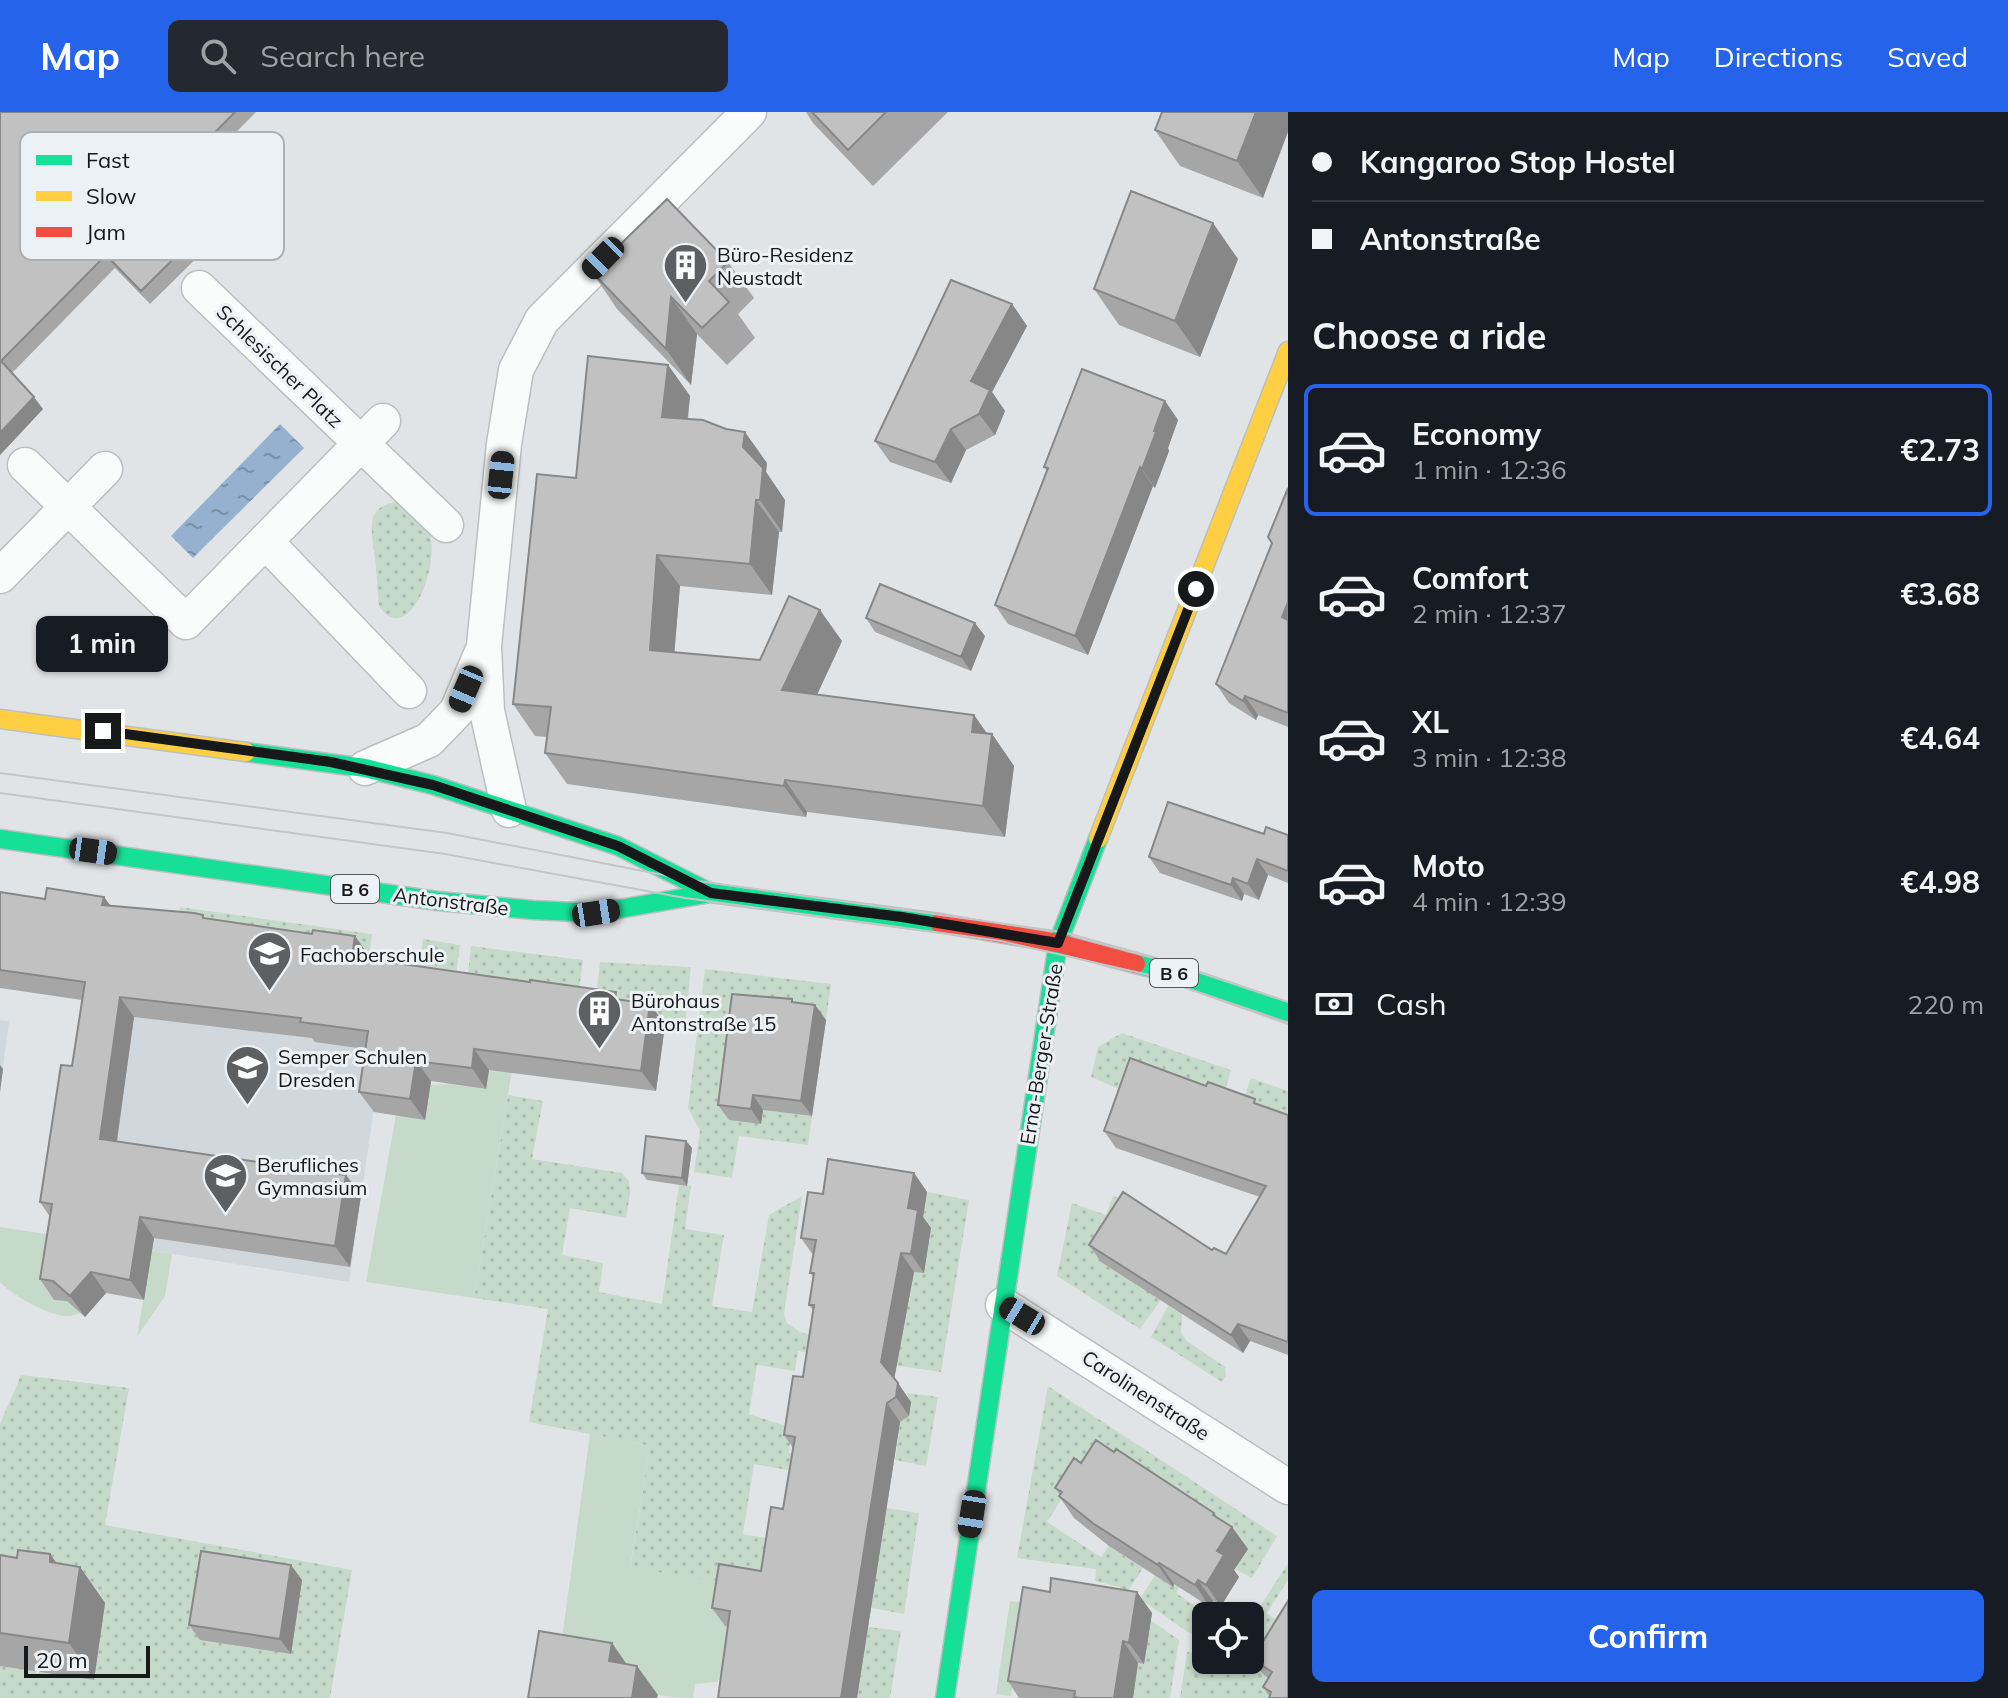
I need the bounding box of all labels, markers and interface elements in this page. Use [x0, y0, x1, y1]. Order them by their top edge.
search box [168, 20, 728, 92]
text: Map [40, 32, 120, 80]
icon: search [196, 34, 240, 78]
text: Search here [260, 37, 425, 75]
text: Map [1612, 39, 1670, 74]
text: Directions [1714, 39, 1843, 74]
text: Saved [1887, 39, 1968, 74]
legend [20, 132, 284, 260]
text: Kangaroo Stop Hostel [1360, 143, 1676, 181]
text: Fast [86, 146, 130, 174]
text: Slow [86, 182, 136, 210]
text: Jam [86, 218, 126, 246]
text: Antonstraße [1360, 220, 1541, 258]
car [578, 233, 628, 283]
building icon: Büro-Residenz Neustadt [662, 241, 710, 304]
place label: Büro-Residenz Neustadt [717, 242, 854, 290]
street label: Schlesischer Platz [211, 299, 349, 433]
text: Choose a ride [1312, 313, 1546, 358]
icon: car [1316, 414, 1388, 486]
text: Economy [1412, 415, 1541, 453]
text: €2.73 [1901, 431, 1980, 469]
car [487, 450, 515, 500]
text: 1 min · 12:36 [1412, 453, 1567, 486]
icon: car [1316, 558, 1388, 630]
text: Comfort [1412, 559, 1529, 597]
route start [1178, 571, 1214, 607]
text: €3.68 [1901, 575, 1980, 613]
text: 2 min · 12:37 [1412, 597, 1567, 630]
callout: 1 min [37, 615, 169, 671]
text: 1 min [68, 627, 136, 660]
car [446, 662, 486, 716]
icon: car [1316, 702, 1388, 774]
text: XL [1412, 703, 1449, 741]
route end [85, 713, 121, 749]
text: €4.64 [1901, 719, 1980, 757]
text: 3 min · 12:38 [1412, 741, 1567, 774]
car [68, 836, 118, 866]
icon: car [1316, 846, 1388, 918]
text: Moto [1412, 847, 1485, 885]
text: €4.98 [1901, 863, 1980, 901]
road number: B 6 [331, 875, 379, 903]
street label: Antonstraße [392, 882, 510, 920]
text: 4 min · 12:39 [1412, 885, 1567, 918]
car [570, 897, 622, 929]
school or university icon: Fachoberschule [245, 930, 293, 993]
place label: Fachoberschule [300, 942, 445, 967]
road number: B 6 [1150, 959, 1198, 987]
street label: Erna-Berger-Straße [1014, 962, 1068, 1146]
icon: cash [1312, 982, 1356, 1026]
text: Cash [1376, 985, 1447, 1023]
building icon: Bürohaus Antonstraße 15 [576, 987, 624, 1050]
place label: Bürohaus Antonstraße 15 [631, 988, 776, 1036]
text: 220 m [1908, 988, 1984, 1021]
school or university icon: Semper Schulen Dresden [223, 1044, 271, 1107]
place label: Semper Schulen Dresden [278, 1044, 427, 1092]
school or university icon: Berufliches Gymnasium [202, 1151, 250, 1214]
place label: Berufliches Gymnasium [257, 1152, 367, 1200]
car [995, 1293, 1049, 1339]
street label: Carolinenstraße [1077, 1344, 1215, 1446]
car [956, 1488, 988, 1540]
button: Confirm [1312, 1590, 1984, 1682]
map controls [1192, 1602, 1264, 1674]
button: locate [1192, 1602, 1264, 1674]
scale bar [24, 1642, 150, 1678]
text: 20 m [36, 1646, 87, 1674]

